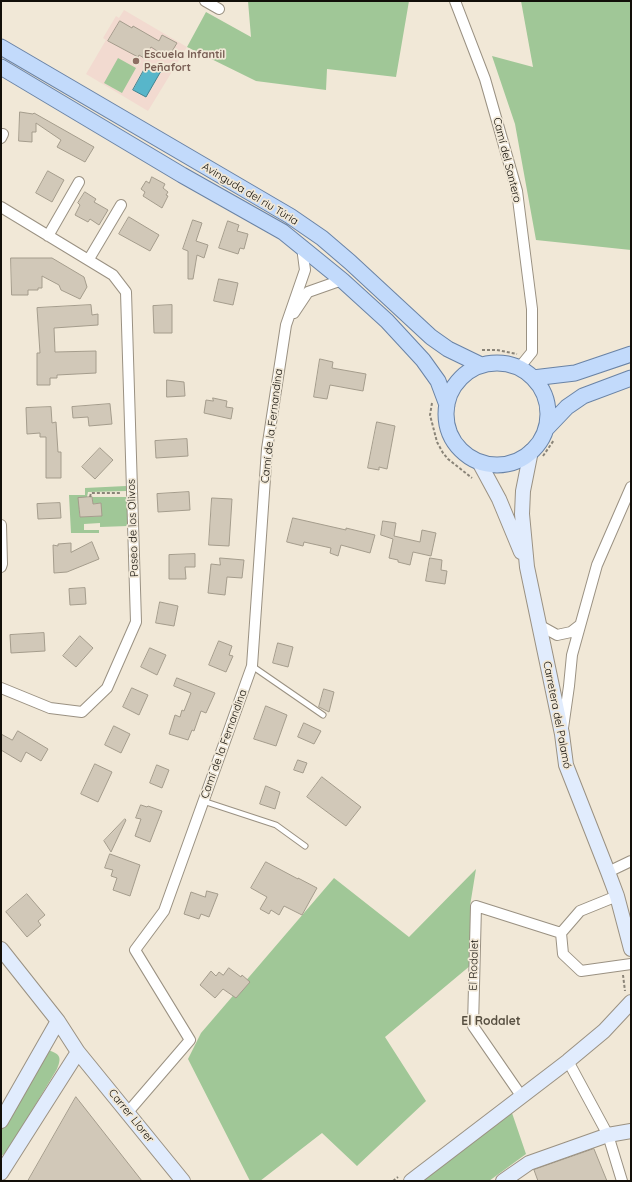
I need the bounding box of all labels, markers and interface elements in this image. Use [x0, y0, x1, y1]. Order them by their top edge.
place label: Escuela Infantil Peñafort [144, 48, 225, 74]
marker: Escuela Infantil Peñafort [131, 56, 141, 66]
street label: Camí del Santero [490, 116, 524, 204]
street label: Avinguda del riu Túria [200, 160, 300, 228]
street label: Camí de la Fernandina [258, 368, 286, 484]
street label: Paseo de los Olivos [125, 479, 141, 577]
street label: Carretera del Palamó [540, 660, 574, 770]
street label: Camí de la Fernandina [198, 688, 250, 800]
street label: El Rodalet [467, 939, 481, 991]
district label: El Rodalet [461, 1014, 521, 1028]
street label: Carrer Llorer [105, 1087, 157, 1145]

